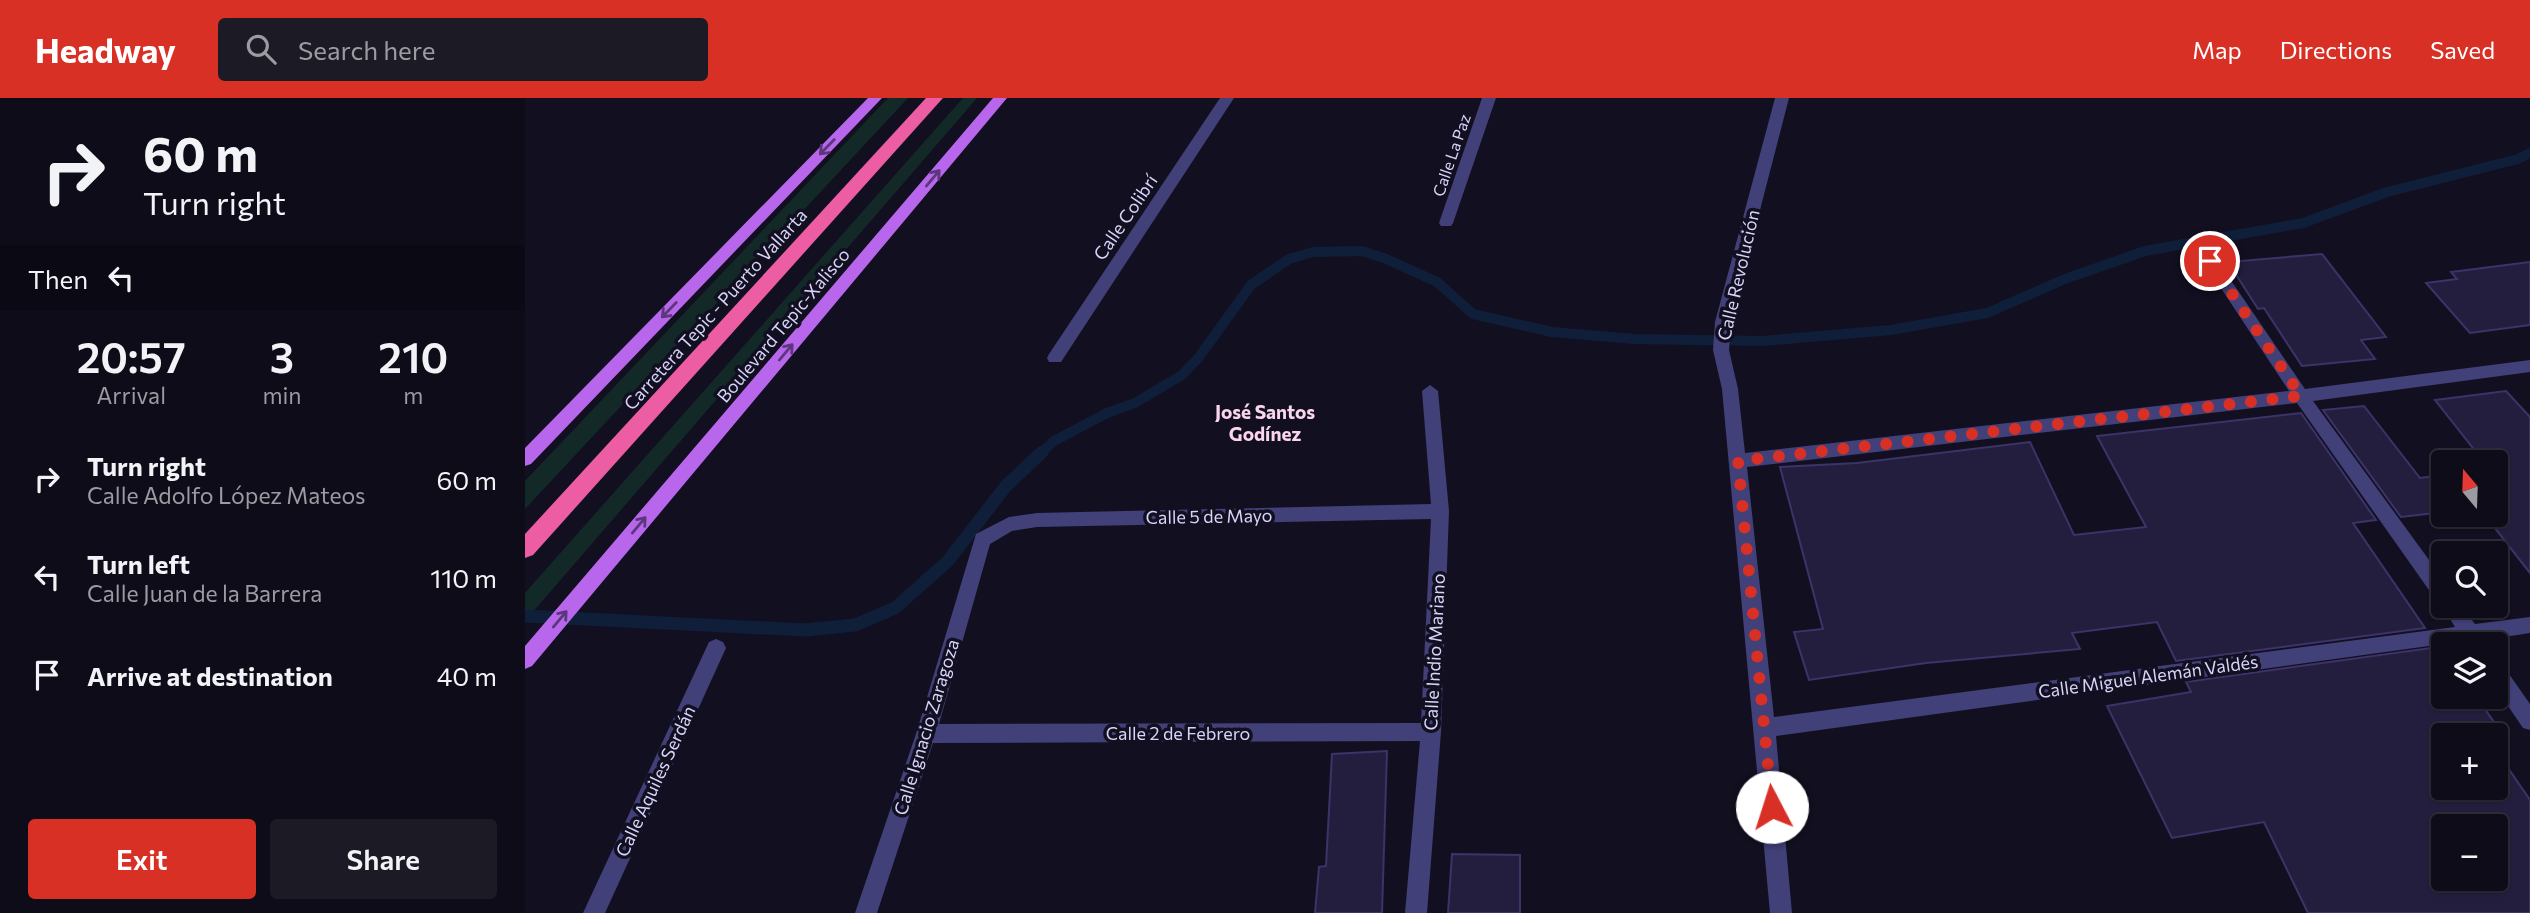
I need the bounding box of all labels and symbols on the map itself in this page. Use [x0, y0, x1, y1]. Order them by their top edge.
street label: Calle La Paz [1428, 111, 1474, 199]
one-way arrow [819, 138, 836, 155]
one-way arrow [924, 169, 940, 187]
street label: Calle Colibrí [1088, 169, 1162, 264]
street label: Carretera Tepic - Puerto Vallarta [619, 204, 811, 414]
street label: Calle Revolución [1712, 208, 1764, 342]
pin [2180, 231, 2240, 291]
street label: Boulevard Tepic-Xalisco [712, 243, 854, 407]
one-way arrow [660, 302, 677, 319]
one-way arrow [778, 343, 794, 361]
district label: José Santos Godínez [1215, 400, 1315, 445]
north arrow [2431, 450, 2508, 527]
street label: Calle 5 de Mayo [1145, 504, 1273, 528]
one-way arrow [631, 517, 647, 535]
street label: Calle Indio Mariano [1419, 573, 1449, 731]
one-way arrow [552, 610, 568, 628]
street label: Calle Ignacio Zaragoza [889, 636, 963, 818]
street label: Calle Miguel Alemán Valdés [2037, 650, 2259, 702]
street label: Calle Aquiles Serdán [610, 702, 700, 860]
street label: Calle 2 de Febrero [1106, 722, 1250, 744]
position arrow [1735, 770, 1809, 844]

